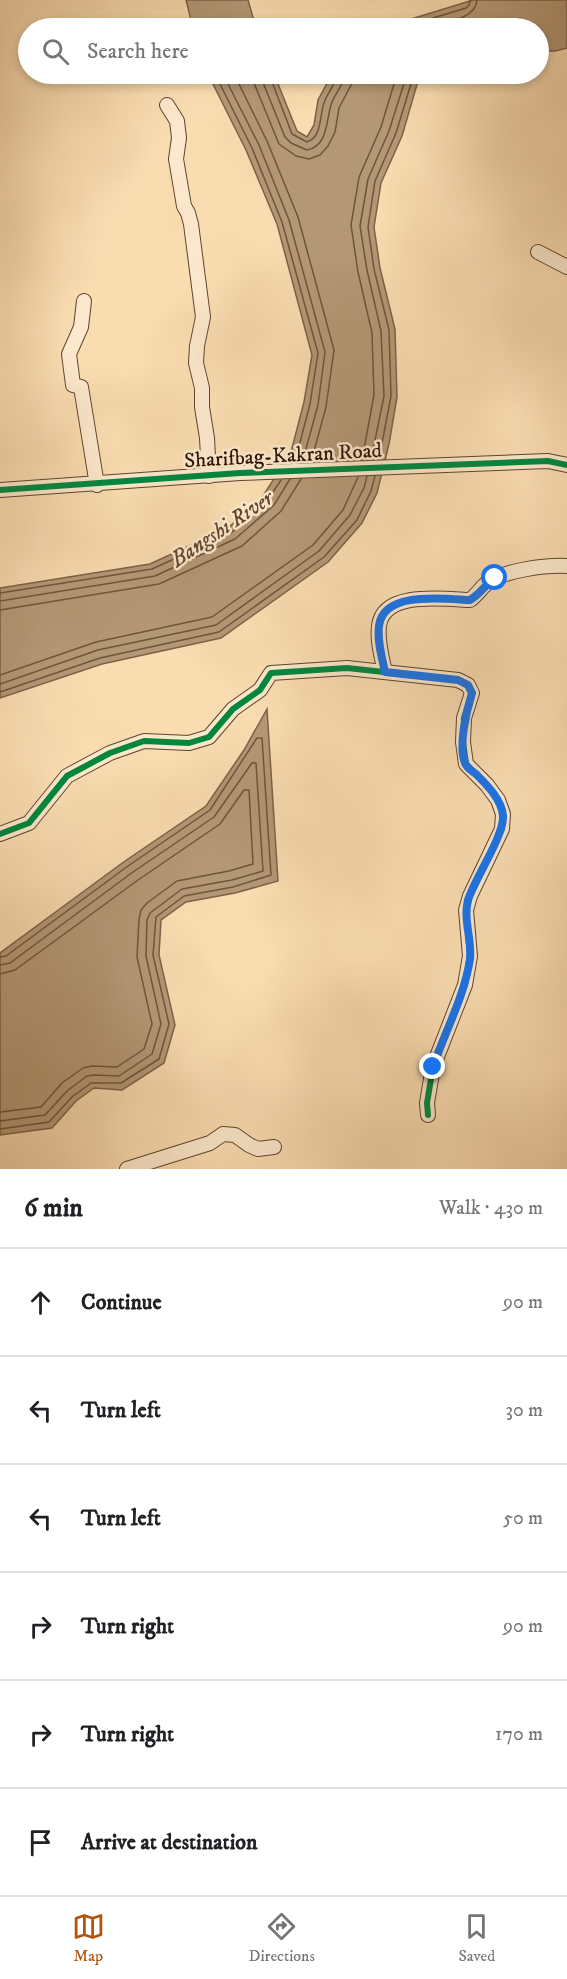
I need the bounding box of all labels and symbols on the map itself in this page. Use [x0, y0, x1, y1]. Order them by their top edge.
street label: Sharifbag-Kakran Road [183, 438, 383, 474]
water label: Bangshi River [165, 484, 280, 574]
route start [481, 564, 507, 590]
route end [419, 1053, 445, 1079]

